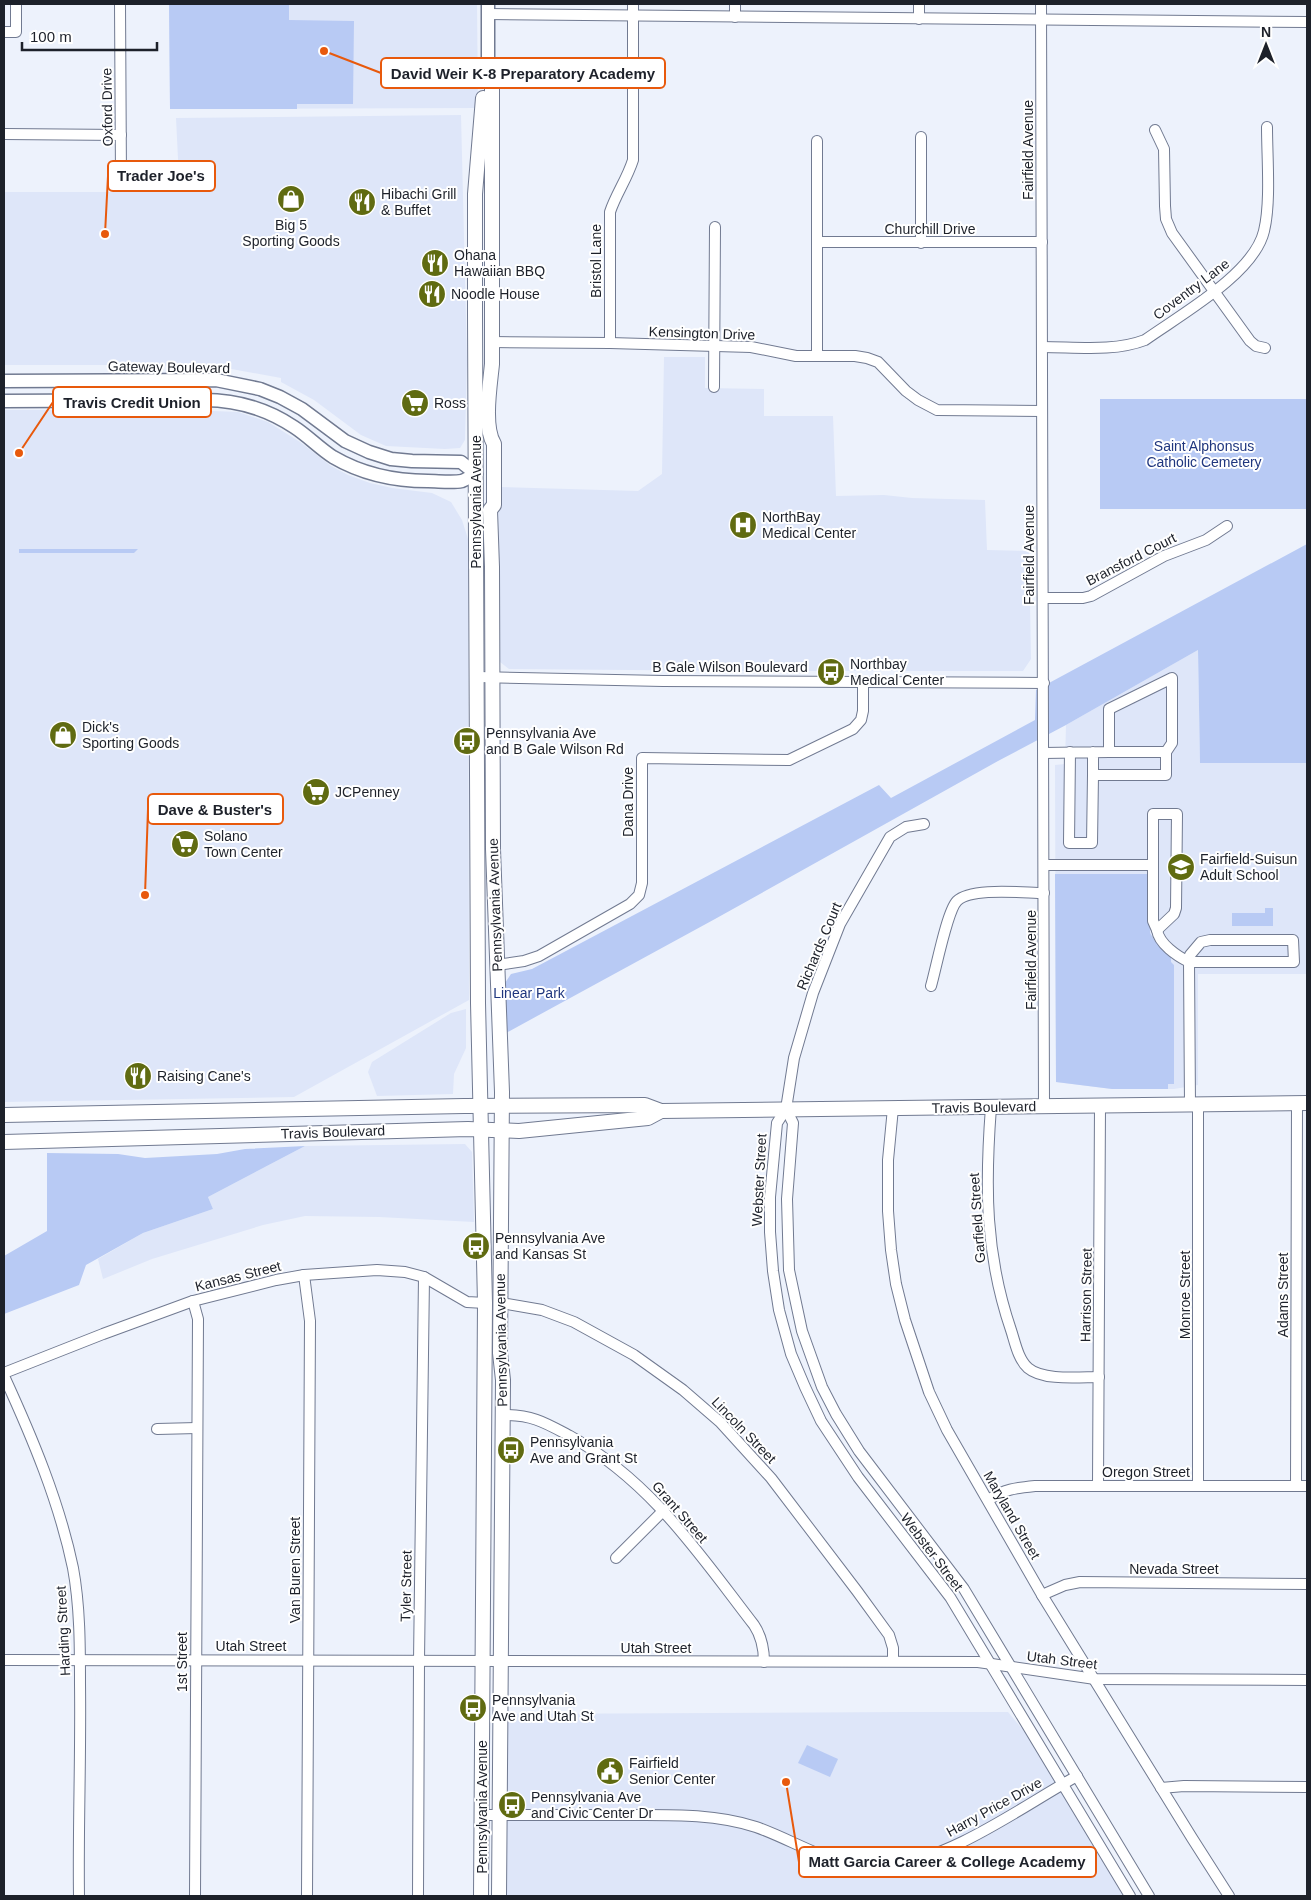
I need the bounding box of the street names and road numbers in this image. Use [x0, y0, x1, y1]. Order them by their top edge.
street label: Oxford Drive [98, 67, 116, 146]
street label: Fairfield Avenue [1020, 100, 1036, 200]
street label: Churchill Drive [884, 221, 976, 237]
street label: Bristol Lane [588, 224, 604, 298]
street label: Coventry Lane [1150, 255, 1232, 323]
street label: Kensington Drive [648, 323, 756, 343]
street label: Gateway Boulevard [108, 358, 230, 376]
street label: Pennsylvania Avenue [468, 435, 484, 569]
street label: Fairfield Avenue [1021, 505, 1037, 605]
street label: Bransford Court [1083, 529, 1179, 589]
street label: B Gale Wilson Boulevard [652, 659, 808, 675]
street label: Dana Drive [620, 767, 636, 837]
street label: Pennsylvania Avenue [485, 838, 505, 972]
street label: Richards Court [793, 900, 845, 992]
street label: Fairfield Avenue [1023, 910, 1039, 1010]
street label: Travis Boulevard [932, 1098, 1036, 1116]
street label: Travis Boulevard [280, 1122, 386, 1142]
street label: Webster Street [749, 1133, 769, 1227]
street label: Garfield Street [966, 1172, 988, 1264]
street label: Harrison Street [1077, 1248, 1095, 1342]
street label: Monroe Street [1177, 1251, 1193, 1339]
street label: Adams Street [1275, 1252, 1291, 1337]
street label: Kansas Street [193, 1258, 283, 1294]
street label: Pennsylvania Avenue [492, 1273, 510, 1407]
street label: Lincoln Street [709, 1394, 780, 1466]
street label: Oregon Street [1102, 1464, 1190, 1480]
street label: Maryland Street [980, 1468, 1044, 1562]
street label: Grant Street [649, 1478, 711, 1546]
street label: Webster Street [898, 1510, 966, 1594]
street label: Van Buren Street [287, 1517, 303, 1623]
street label: Tyler Street [397, 1550, 415, 1622]
street label: Nevada Street [1129, 1561, 1219, 1577]
street label: Harding Street [53, 1585, 73, 1676]
street label: 1st Street [174, 1632, 190, 1692]
street label: Utah Street [216, 1638, 287, 1654]
street label: Utah Street [621, 1640, 692, 1656]
street label: Utah Street [1026, 1648, 1098, 1672]
street label: Pennsylvania Avenue [474, 1740, 490, 1874]
street label: Harry Price Drive [944, 1774, 1045, 1840]

